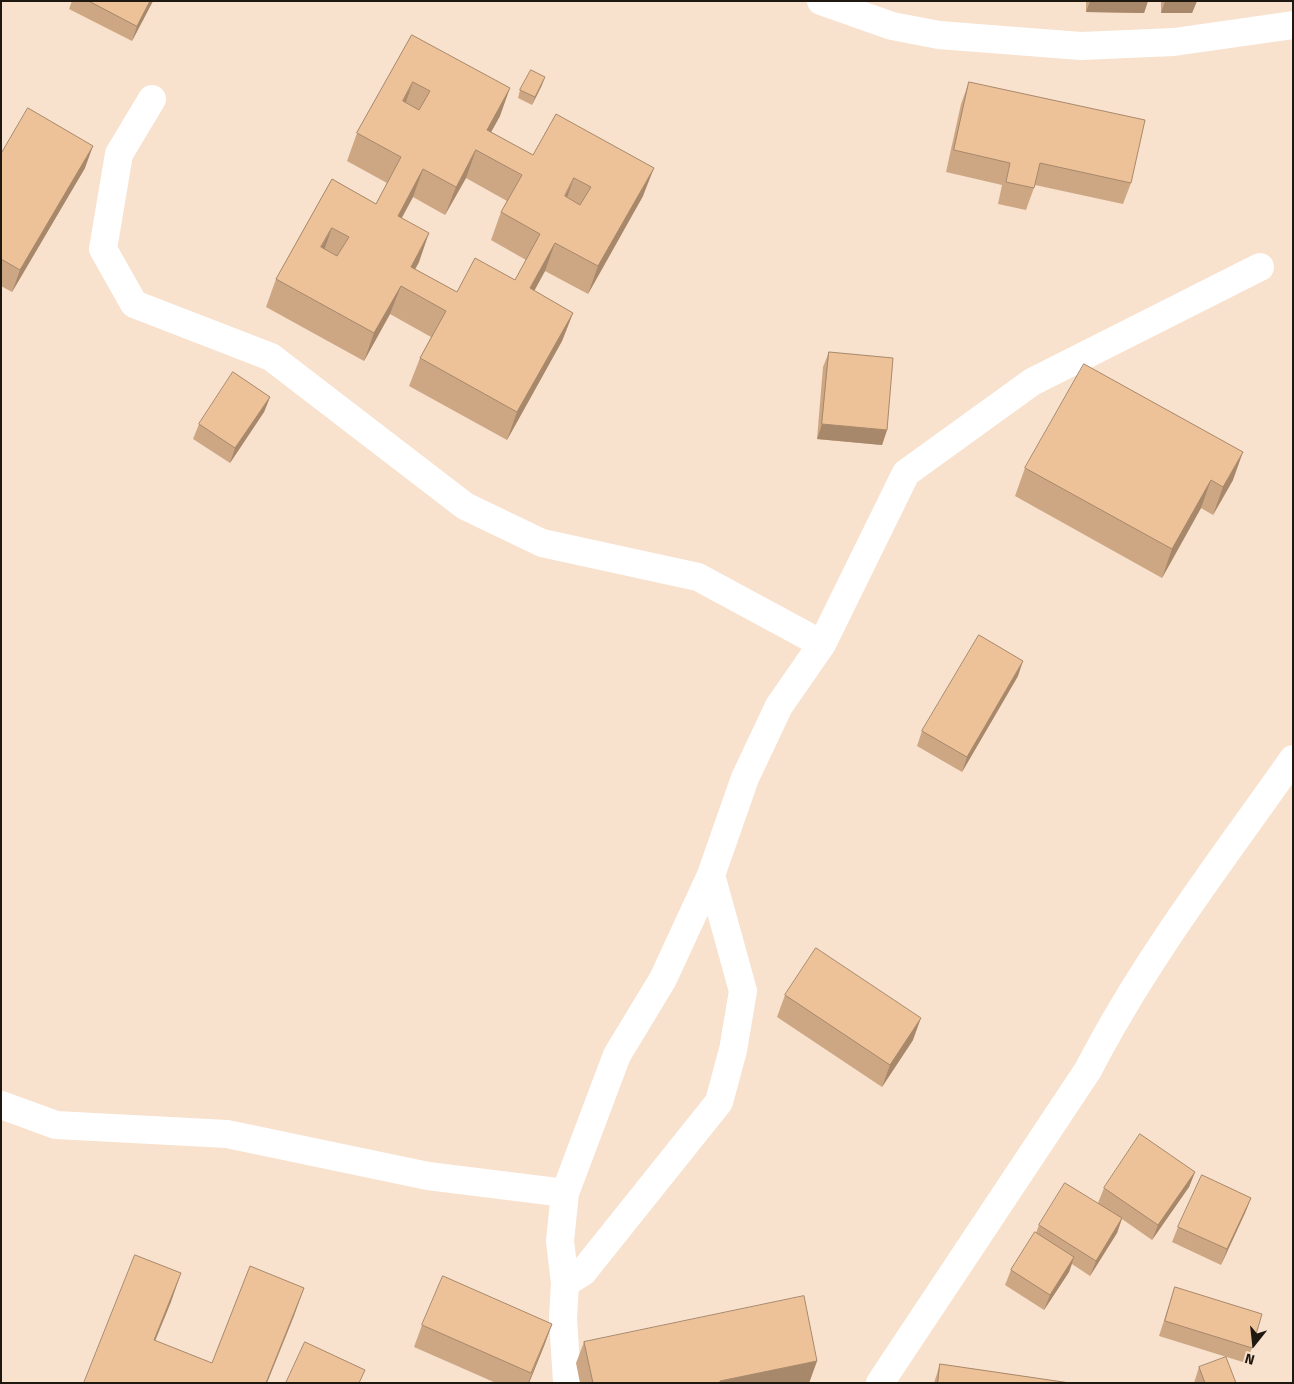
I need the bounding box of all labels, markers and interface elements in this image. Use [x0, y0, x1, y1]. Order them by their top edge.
north arrow [1229, 1319, 1279, 1369]
text: N [1243, 1349, 1257, 1368]

